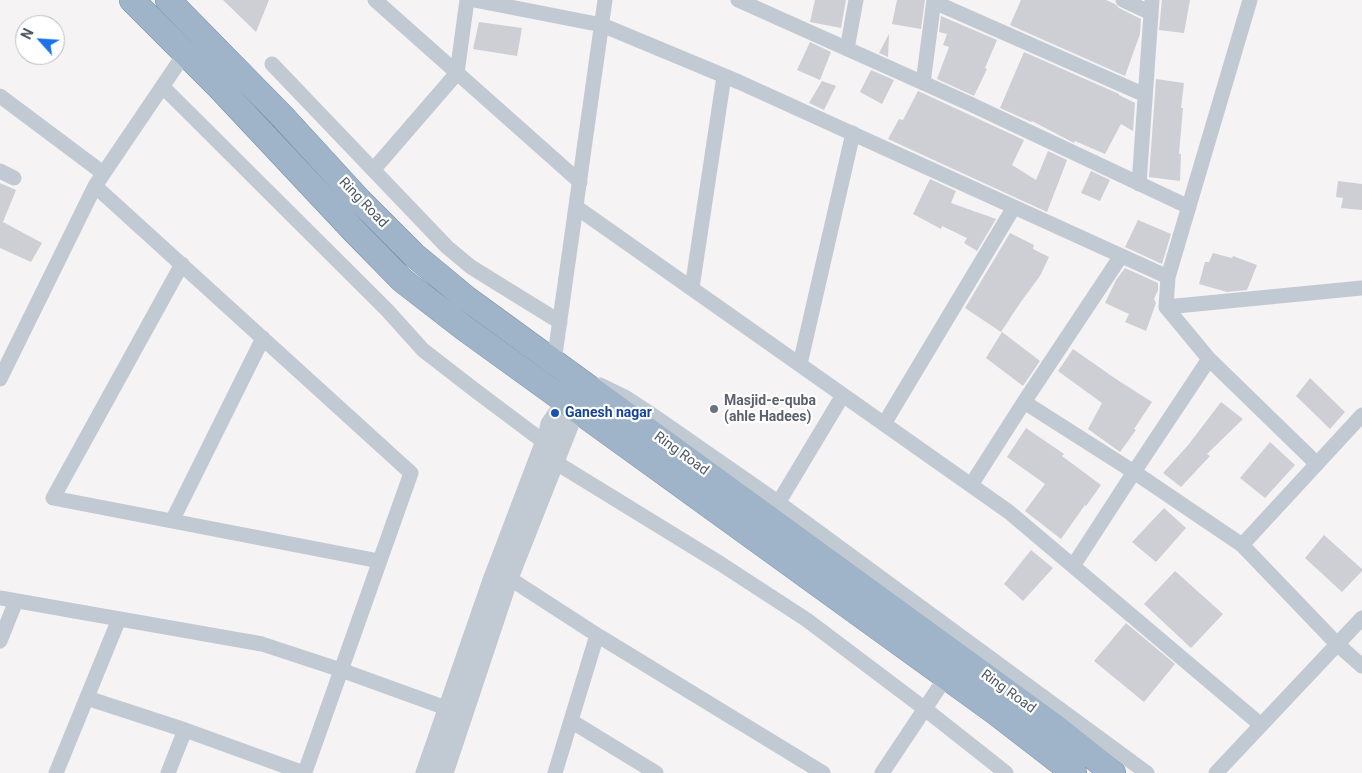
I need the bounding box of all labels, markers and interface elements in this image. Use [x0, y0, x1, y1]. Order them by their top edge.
north arrow [15, 15, 65, 65]
text: N [18, 26, 37, 42]
street label: Ring Road [335, 174, 391, 232]
place label: Masjid-e-quba (ahle Hadees) [724, 393, 816, 426]
marker: Masjid-e-quba (ahle Hadees) [708, 403, 720, 415]
place label: Ganesh nagar [565, 405, 652, 421]
marker: Ganesh nagar [549, 407, 561, 419]
street label: Ring Road [650, 429, 712, 479]
street label: Ring Road [977, 667, 1039, 717]

